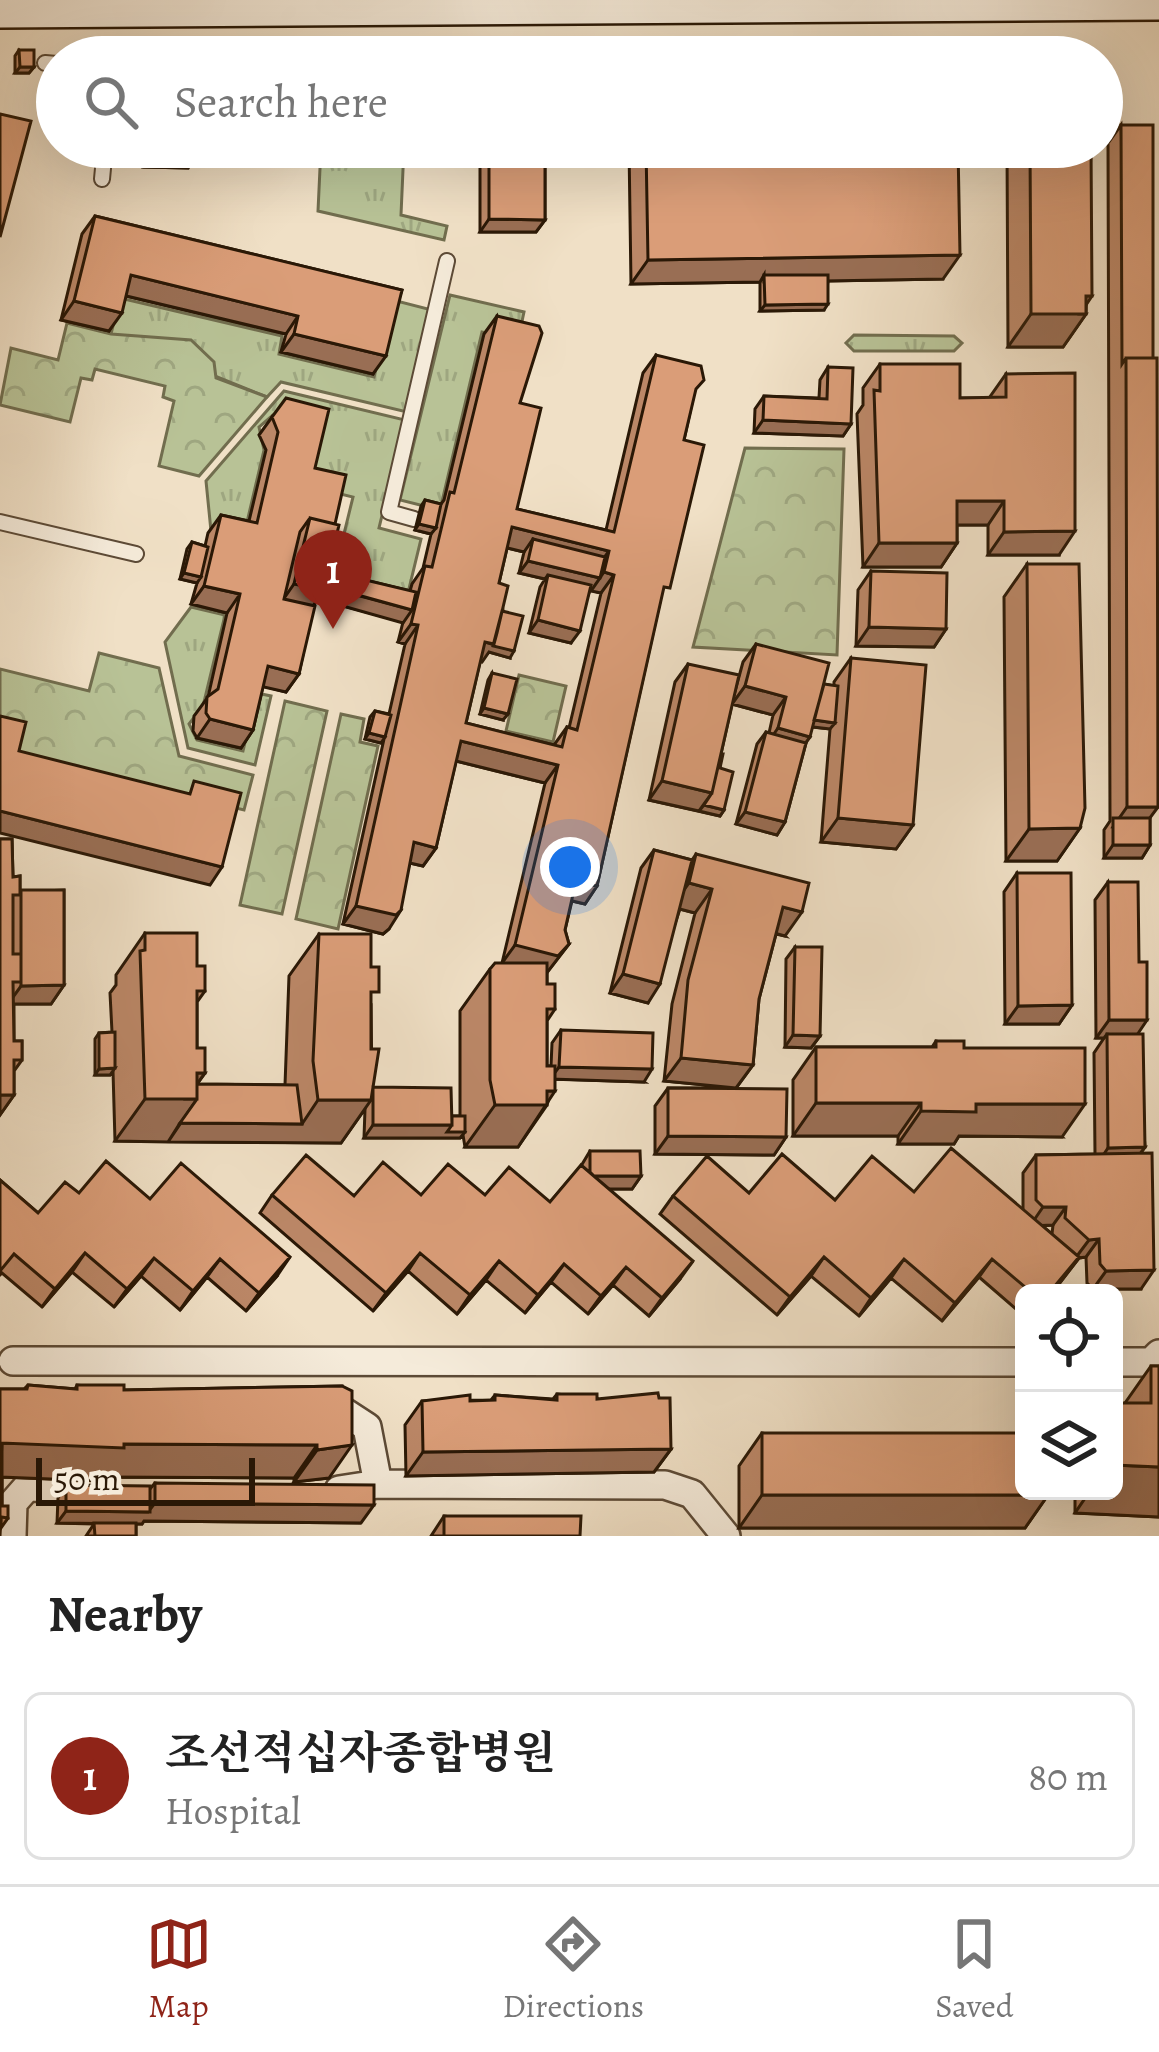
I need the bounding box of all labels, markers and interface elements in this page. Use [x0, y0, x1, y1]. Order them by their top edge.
search box [36, 36, 1123, 168]
icon: search [78, 69, 144, 135]
text: Search here [174, 71, 388, 133]
pin: 1 [294, 530, 372, 629]
your location [540, 837, 600, 897]
map controls [1015, 1284, 1123, 1500]
button: locate [1015, 1284, 1123, 1392]
button: layers [1015, 1392, 1123, 1500]
scale bar [36, 1452, 255, 1505]
text: 50 m [54, 1456, 120, 1501]
text: Nearby [48, 1579, 202, 1649]
text: 조선적십자종합병원 [165, 1722, 556, 1784]
text: 1 [83, 1750, 97, 1803]
text: 80 m [1028, 1750, 1108, 1803]
text: Hospital [165, 1784, 301, 1837]
tab: Map [146, 1911, 212, 2028]
tab: Directions [503, 1911, 644, 2028]
tab: Saved [935, 1911, 1013, 2028]

